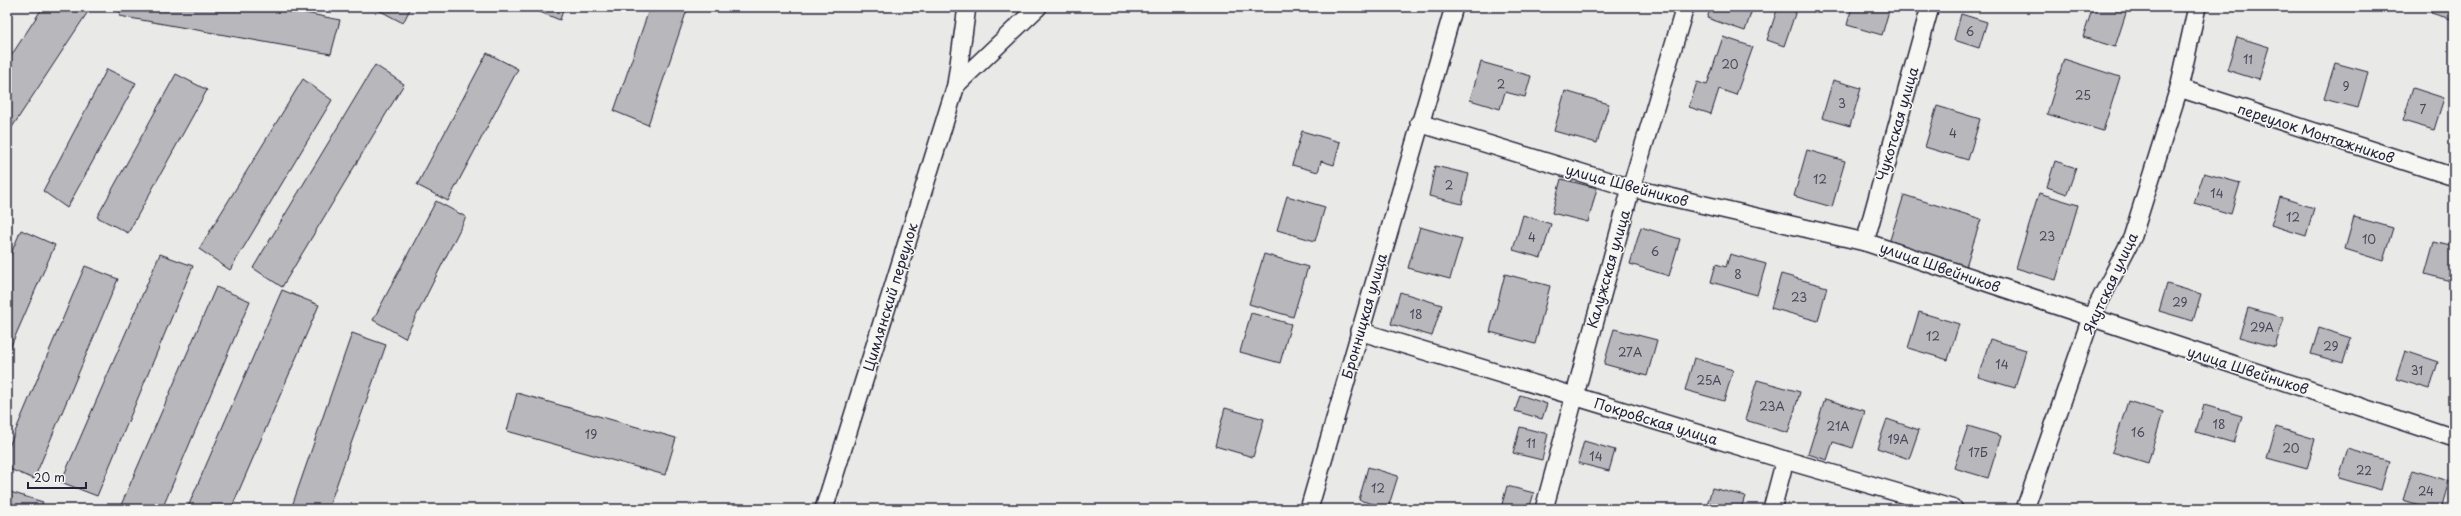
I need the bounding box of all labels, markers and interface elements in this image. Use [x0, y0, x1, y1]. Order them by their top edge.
house number: 6 [1966, 22, 1974, 40]
house number: 11 [2243, 50, 2253, 68]
house number: 20 [1721, 55, 1739, 73]
street label: Чукотская улица [1871, 64, 1923, 184]
house number: 2 [1497, 75, 1505, 93]
house number: 9 [2342, 77, 2350, 95]
house number: 25 [2075, 86, 2091, 104]
house number: 3 [1838, 94, 1846, 112]
street label: переулок Монтажников [2235, 98, 2397, 168]
house number: 7 [2420, 100, 2427, 118]
house number: 4 [1949, 124, 1957, 142]
street label: улица Швейников [1563, 159, 1691, 211]
house number: 12 [1813, 170, 1827, 188]
house number: 2 [1445, 176, 1453, 194]
house number: 14 [2210, 184, 2224, 202]
street label: Калужская улица [1581, 207, 1635, 331]
house number: 12 [2286, 208, 2300, 226]
street label: Цимлянский переулок [857, 220, 923, 374]
house number: 23 [2039, 227, 2055, 245]
house number: 4 [1528, 228, 1536, 246]
street label: Якутская улица [2077, 229, 2143, 337]
house number: 10 [2362, 230, 2376, 248]
street label: улица Швейников [1877, 237, 2003, 297]
house number: 6 [1651, 242, 1659, 260]
street label: Бронницкая улица [1336, 251, 1392, 381]
house number: 8 [1734, 265, 1742, 283]
house number: 23 [1791, 288, 1807, 306]
house number: 29 [2172, 293, 2188, 311]
house number: 18 [1410, 305, 1422, 323]
house number: 29А [2250, 318, 2274, 336]
house number: 12 [1926, 327, 1940, 345]
house number: 29 [2323, 337, 2339, 355]
street label: улица Швейников [2185, 341, 2311, 399]
house number: 27А [1618, 343, 1642, 361]
house number: 14 [1995, 355, 2009, 373]
house number: 31 [2411, 361, 2423, 379]
house number: 25А [1696, 371, 1722, 389]
street label: Покровская улица [1592, 392, 1721, 450]
house number: 23А [1759, 397, 1785, 415]
house number: 18 [2213, 415, 2225, 433]
house number: 21А [1826, 417, 1850, 435]
house number: 16 [2131, 423, 2145, 441]
house number: 19 [585, 425, 597, 443]
house number: 19А [1887, 430, 1909, 448]
house number: 11 [1526, 434, 1536, 452]
house number: 20 [2282, 439, 2300, 457]
house number: 17Б [1968, 443, 1988, 461]
house number: 14 [1589, 447, 1603, 465]
house number: 22 [2356, 461, 2372, 479]
scale bar [28, 464, 86, 490]
text: 20 m [34, 468, 65, 486]
house number: 12 [1371, 479, 1385, 497]
house number: 24 [2418, 482, 2434, 500]

